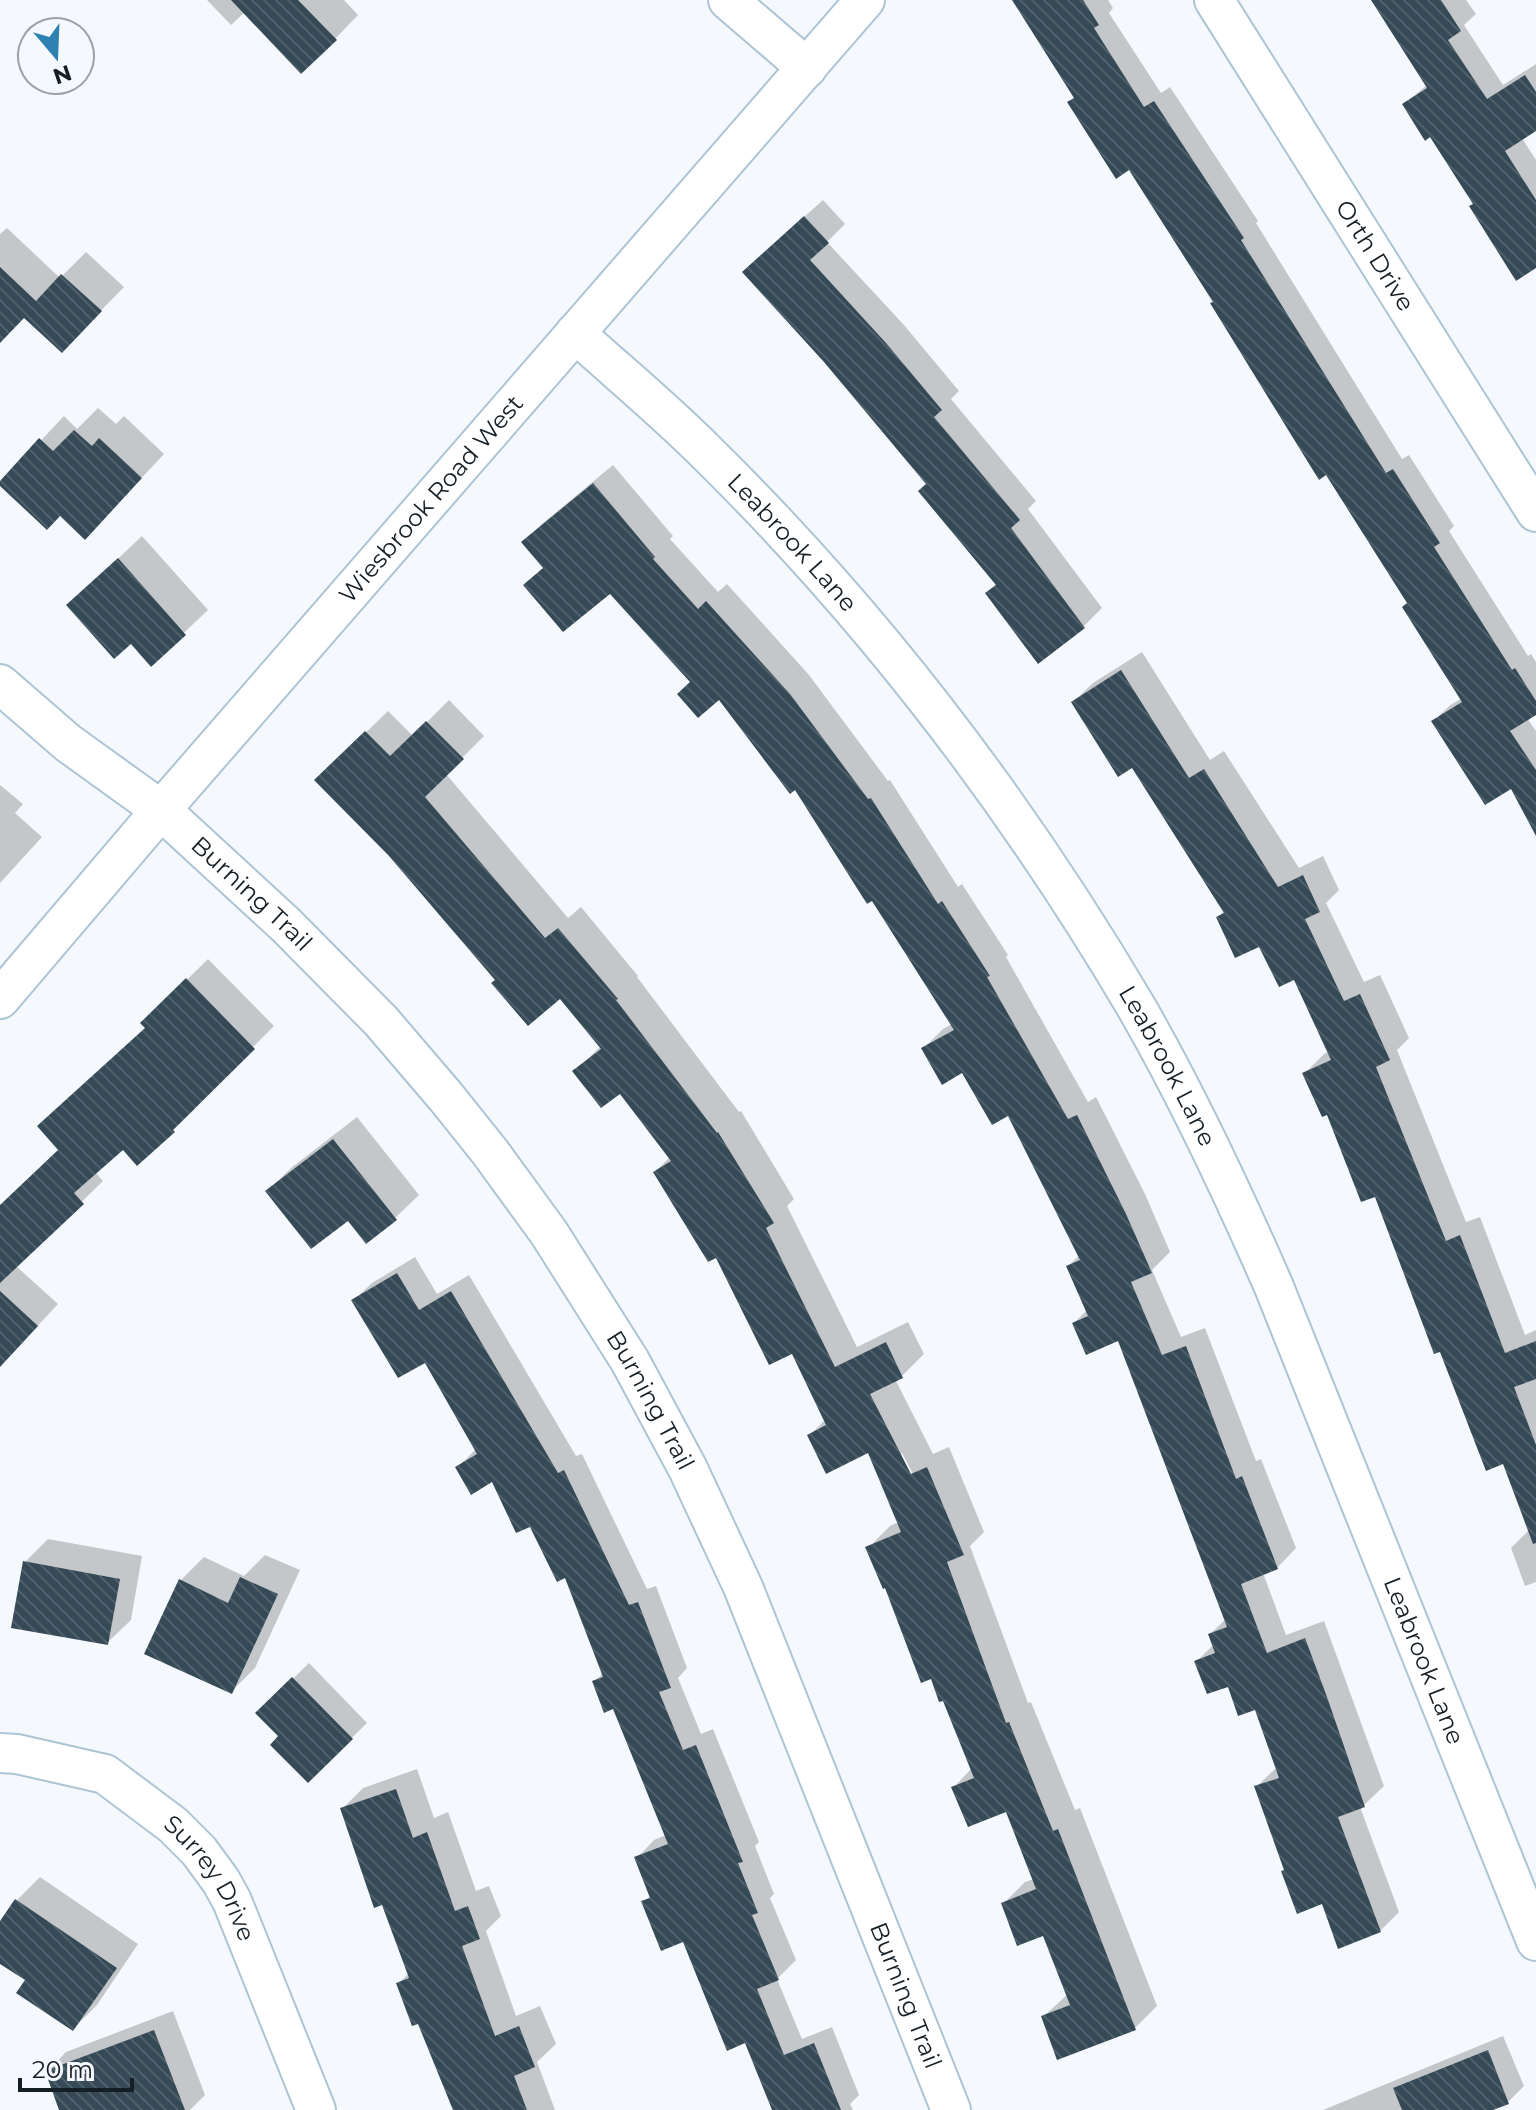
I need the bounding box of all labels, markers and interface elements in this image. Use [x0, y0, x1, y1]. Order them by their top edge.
north arrow [16, 16, 96, 96]
text: N [50, 59, 75, 90]
street label: Orth Drive [1330, 195, 1421, 316]
street label: Wiesbrook Road West [333, 389, 529, 609]
street label: Leabrook Lane [722, 467, 863, 617]
street label: Burning Trail [185, 830, 318, 957]
street label: Leabrook Lane [1113, 980, 1222, 1151]
street label: Burning Trail [601, 1325, 701, 1475]
street label: Leabrook Lane [1378, 1573, 1471, 1748]
street label: Surrey Drive [159, 1809, 262, 1945]
street label: Burning Trail [864, 1918, 948, 2072]
scale bar [20, 2042, 132, 2092]
text: 20 m [32, 2055, 93, 2084]

